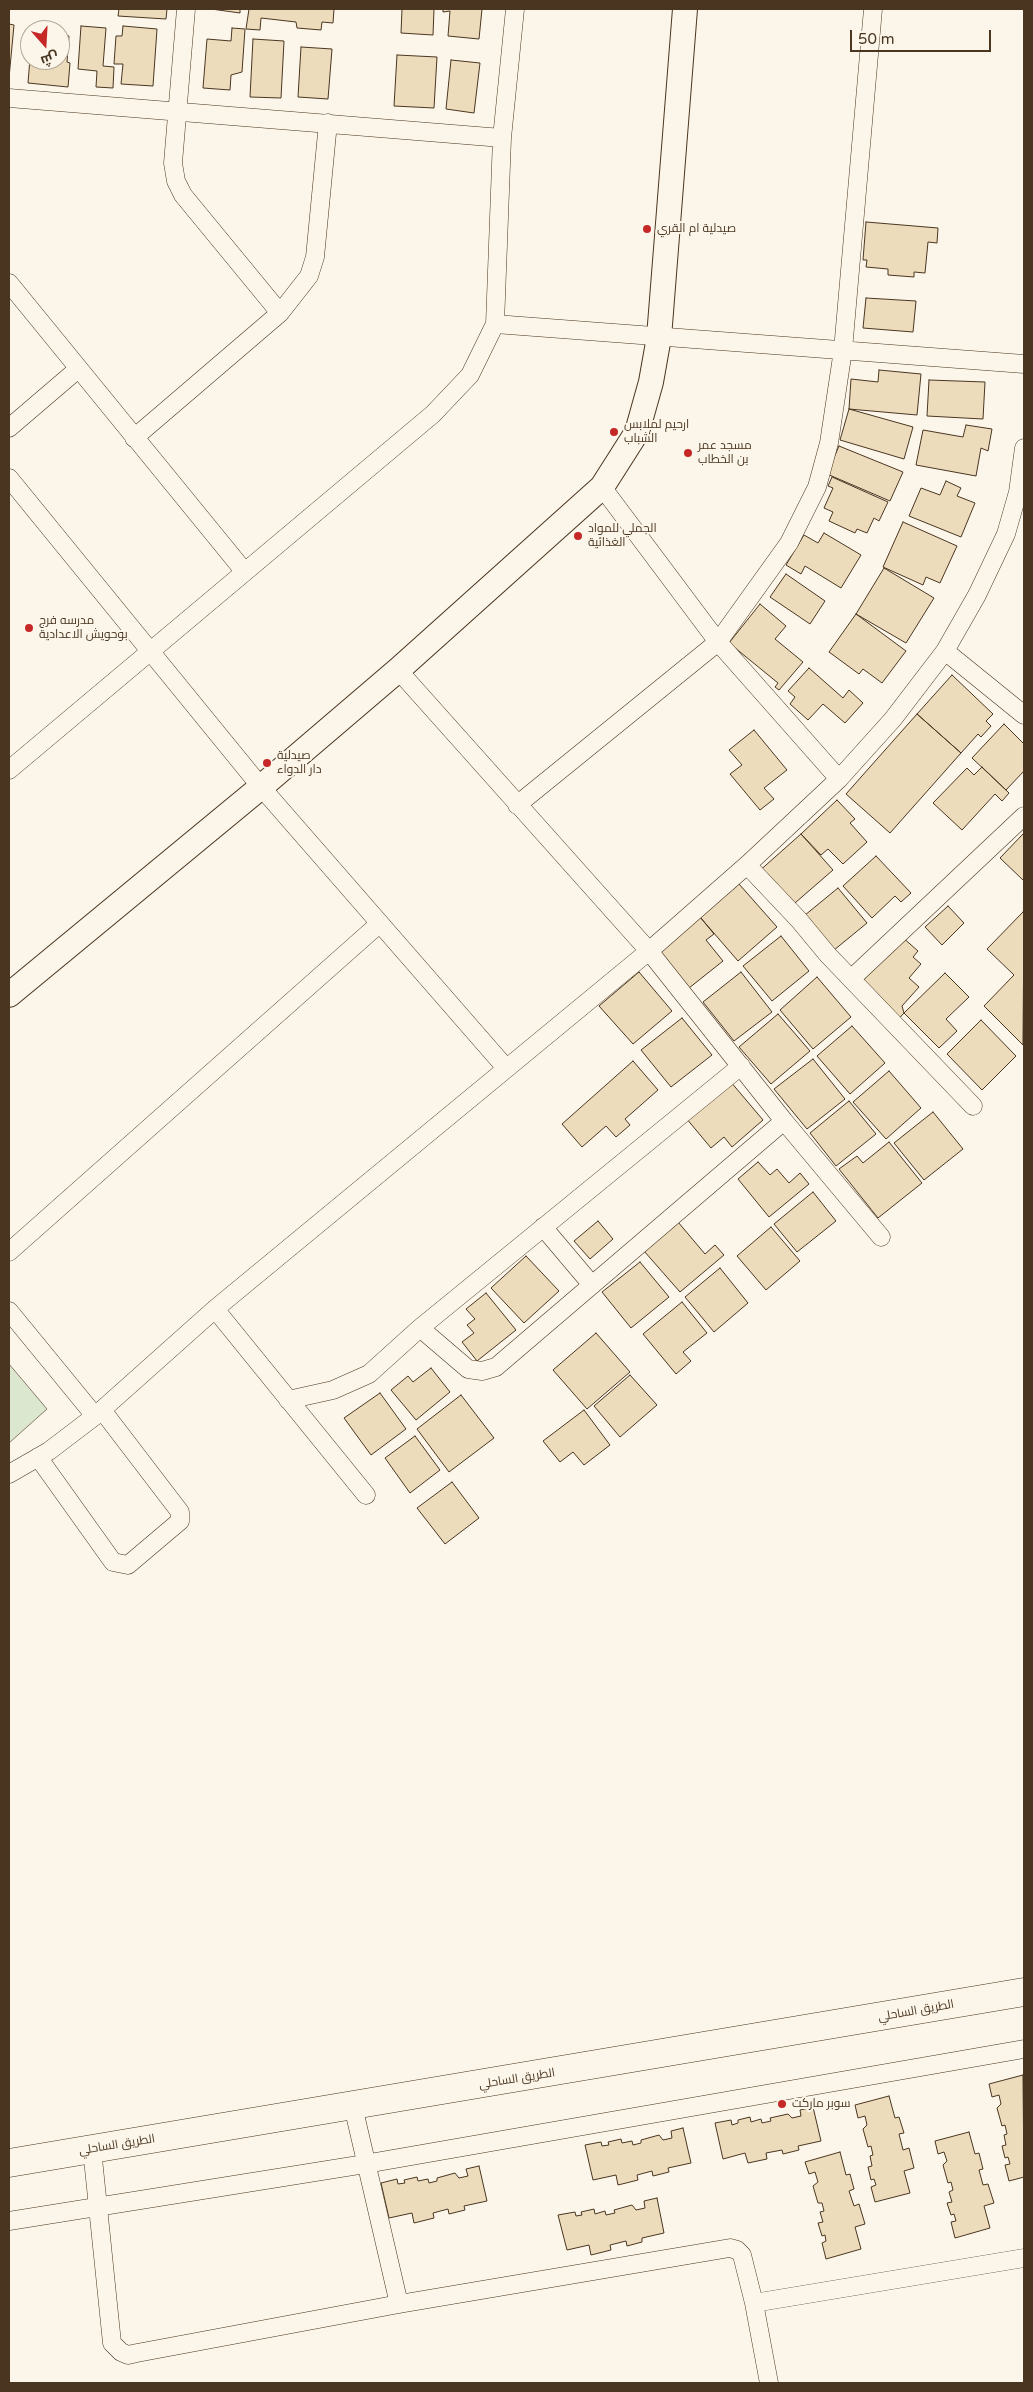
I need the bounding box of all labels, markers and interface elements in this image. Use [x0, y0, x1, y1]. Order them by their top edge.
north arrow [20, 20, 70, 70]
scale bar [853, 20, 994, 52]
text: 50 m [858, 30, 895, 48]
text: ش [38, 48, 61, 70]
place label: صيدلية ام القري [657, 222, 736, 236]
marker: صيدلية ام القري [641, 223, 653, 235]
place label: ارحيم لملابس الشباب [624, 418, 689, 446]
marker: ارحيم لملابس الشباب [608, 426, 620, 438]
place label: مسجد عمر بن الخطاب [698, 439, 752, 467]
marker: مسجد عمر بن الخطاب [682, 447, 694, 459]
place label: الجملي للمواد الغذائية [588, 522, 657, 550]
marker: الجملي للمواد الغذائية [572, 530, 584, 542]
place label: مدرسه فرج بوحويش الاعدادية [39, 614, 128, 642]
marker: مدرسه فرج بوحويش الاعدادية [23, 622, 35, 634]
place label: صيدلية دار الدواء [277, 749, 322, 777]
marker: صيدلية دار الدواء [261, 757, 273, 769]
street label: الطريق الساحلي [877, 1997, 955, 2025]
street label: الطريق الساحلي [478, 2066, 556, 2092]
place label: سوبر ماركت [792, 2097, 850, 2111]
marker: سوبر ماركت [776, 2098, 788, 2110]
street label: الطريق الساحلي [78, 2132, 156, 2158]

